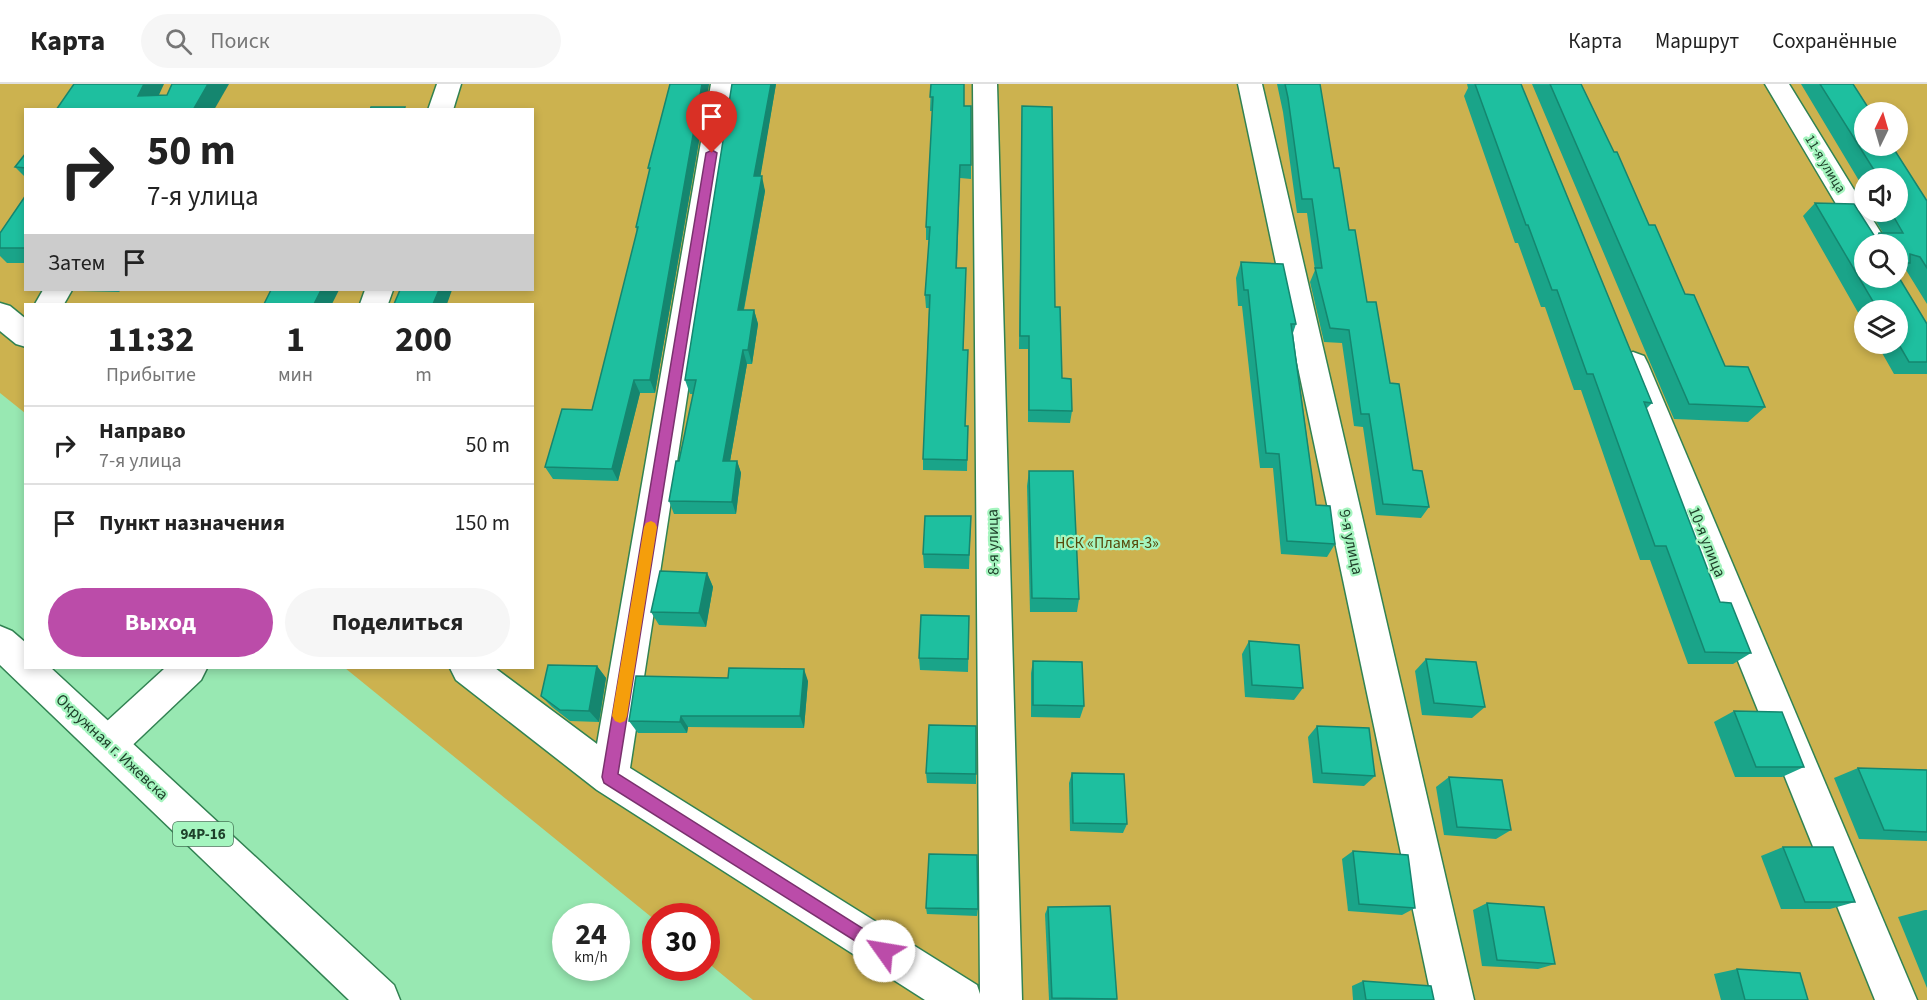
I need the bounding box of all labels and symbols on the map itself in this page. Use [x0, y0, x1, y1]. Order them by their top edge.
pin [686, 91, 737, 153]
north arrow [1854, 102, 1908, 156]
street label: 11-я улица [1800, 131, 1850, 197]
street label: 10-я улица [1683, 504, 1731, 580]
street label: 9-я улица [1333, 507, 1369, 577]
street label: 8-я улица [981, 509, 1005, 575]
park label: НСК «Пламя-3» [1055, 532, 1159, 554]
street label: Окружная г. Ижевска [51, 689, 173, 805]
road number: 94Р-16 [173, 822, 233, 846]
speed limit sign: 30 [642, 903, 720, 981]
position arrow [852, 919, 916, 983]

